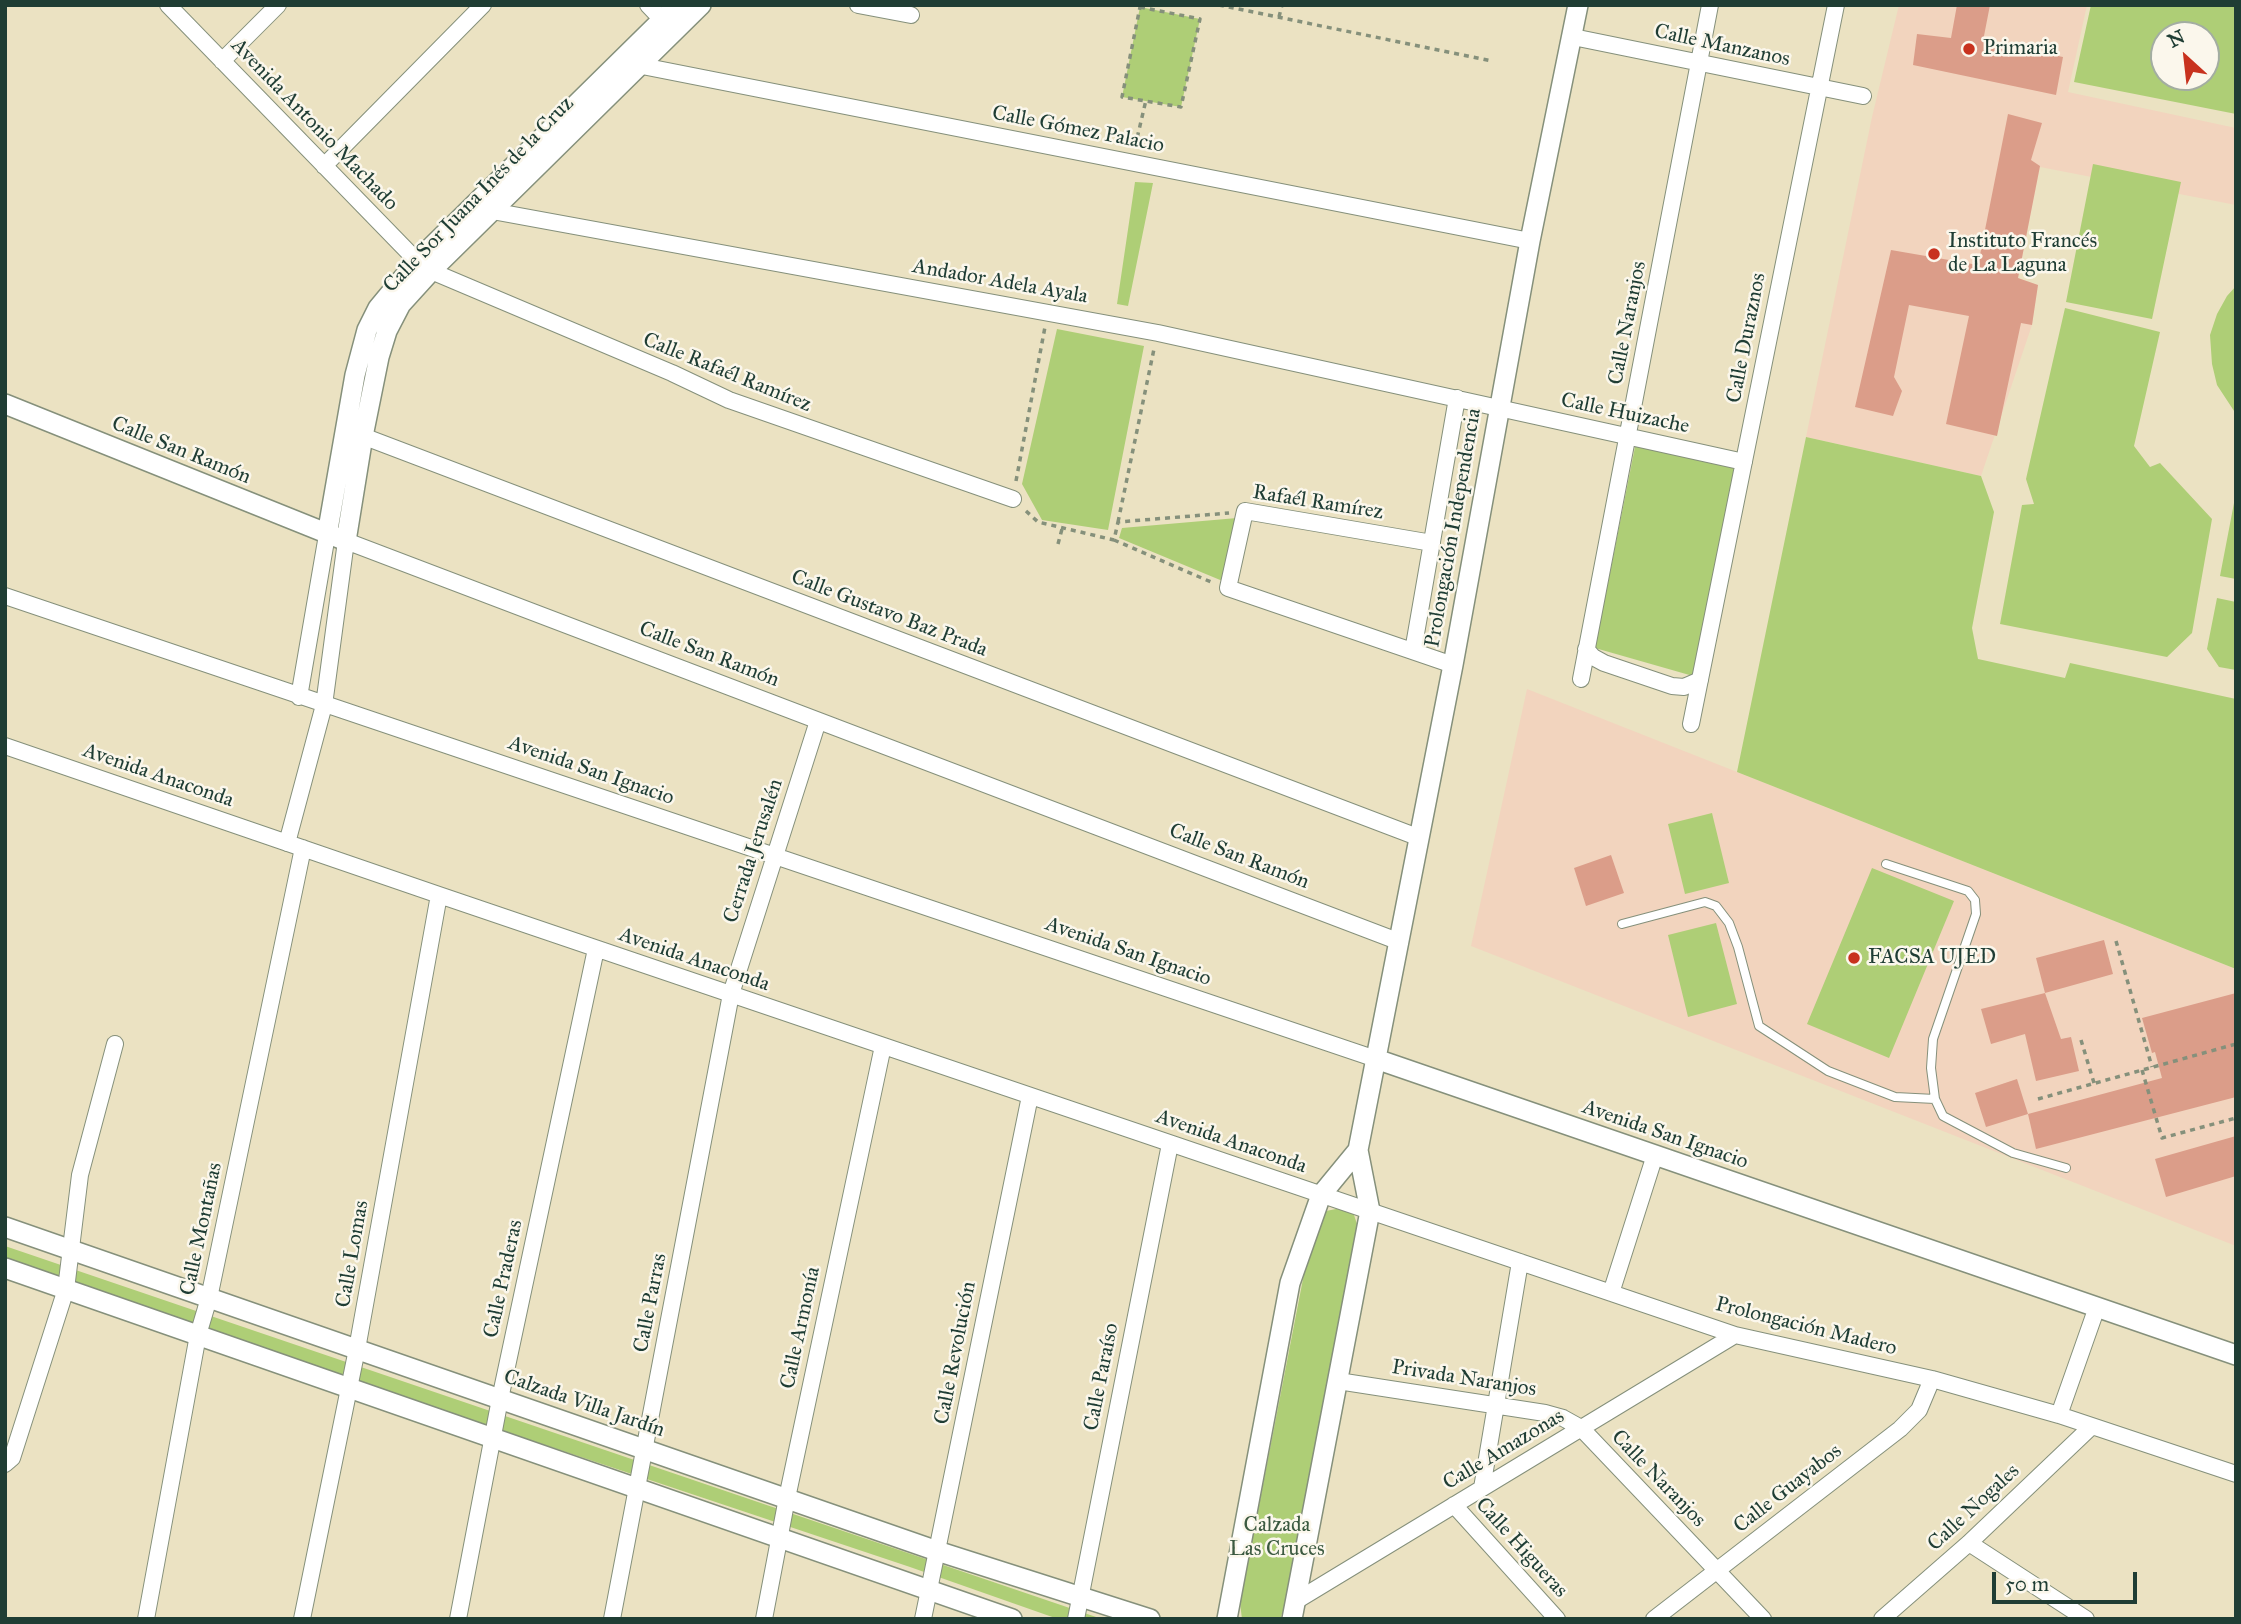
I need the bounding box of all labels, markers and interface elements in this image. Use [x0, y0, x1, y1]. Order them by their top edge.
street label: Calle Manzanos [1652, 19, 1792, 73]
north arrow [2150, 21, 2220, 91]
text: N [2164, 25, 2189, 53]
street label: Avenida Antonio Machado [225, 34, 403, 216]
place label: Primaria [1983, 36, 2058, 62]
marker: Primaria [1961, 41, 1977, 57]
street label: Calle Sor Juana Inés de la Cruz [379, 92, 579, 298]
street label: Calle Gómez Palacio [990, 101, 1166, 159]
place label: Instituto Francés de La Laguna [1948, 229, 2097, 279]
marker: Instituto Francés de La Laguna [1926, 246, 1942, 262]
street label: Andador Adela Ayala [910, 254, 1090, 310]
street label: Calle Naranjos [1604, 259, 1652, 387]
street label: Calle Duraznos [1722, 271, 1772, 405]
street label: Calle Rafaél Ramírez [639, 328, 815, 418]
street label: Calle Huizache [1559, 388, 1691, 440]
street label: Prolongación Independencia [1421, 407, 1487, 649]
street label: Calle San Ramón [108, 412, 254, 490]
street label: Rafaél Ramírez [1251, 480, 1385, 526]
street label: Calle Gustavo Baz Prada [787, 565, 991, 663]
street label: Calle San Ramón [635, 617, 783, 693]
street label: Avenida San Ignacio [505, 731, 677, 811]
street label: Avenida Anaconda [79, 738, 237, 814]
street label: Cerrada Jerusalén [719, 776, 789, 926]
street label: Calle San Ramón [1165, 819, 1313, 895]
street label: Avenida San Ignacio [1042, 912, 1214, 992]
street label: Avenida Anaconda [615, 922, 773, 998]
place label: FACSA UJED [1868, 945, 1996, 971]
marker: FACSA UJED [1846, 950, 1862, 966]
street label: Avenida San Ignacio [1579, 1095, 1751, 1175]
street label: Avenida Anaconda [1152, 1104, 1310, 1180]
street label: Calle Montañas [176, 1160, 228, 1298]
street label: Calle Lomas [331, 1199, 375, 1309]
street label: Calle Praderas [479, 1218, 529, 1340]
street label: Calle Parras [629, 1251, 673, 1355]
street label: Calle Armonía [776, 1265, 826, 1391]
street label: Calle Revolución [930, 1279, 982, 1427]
street label: Prolongación Madero [1713, 1292, 1899, 1362]
street label: Calle Paraíso [1079, 1321, 1125, 1433]
street label: Privada Naranjos [1390, 1355, 1538, 1403]
street label: Calzada Villa Jardín [500, 1365, 668, 1443]
street label: Calle Amazonas [1439, 1404, 1569, 1496]
street label: Calle Naranjos [1605, 1425, 1711, 1533]
street label: Calle Guayabos [1729, 1439, 1847, 1539]
street label: Calle Nogales [1923, 1459, 2025, 1557]
street label: Calle Higueras [1469, 1493, 1573, 1603]
park label: Calzada Las Cruces [1229, 1513, 1325, 1563]
scale bar [1996, 1558, 2141, 1602]
text: 50 m [2005, 1571, 2049, 1597]

